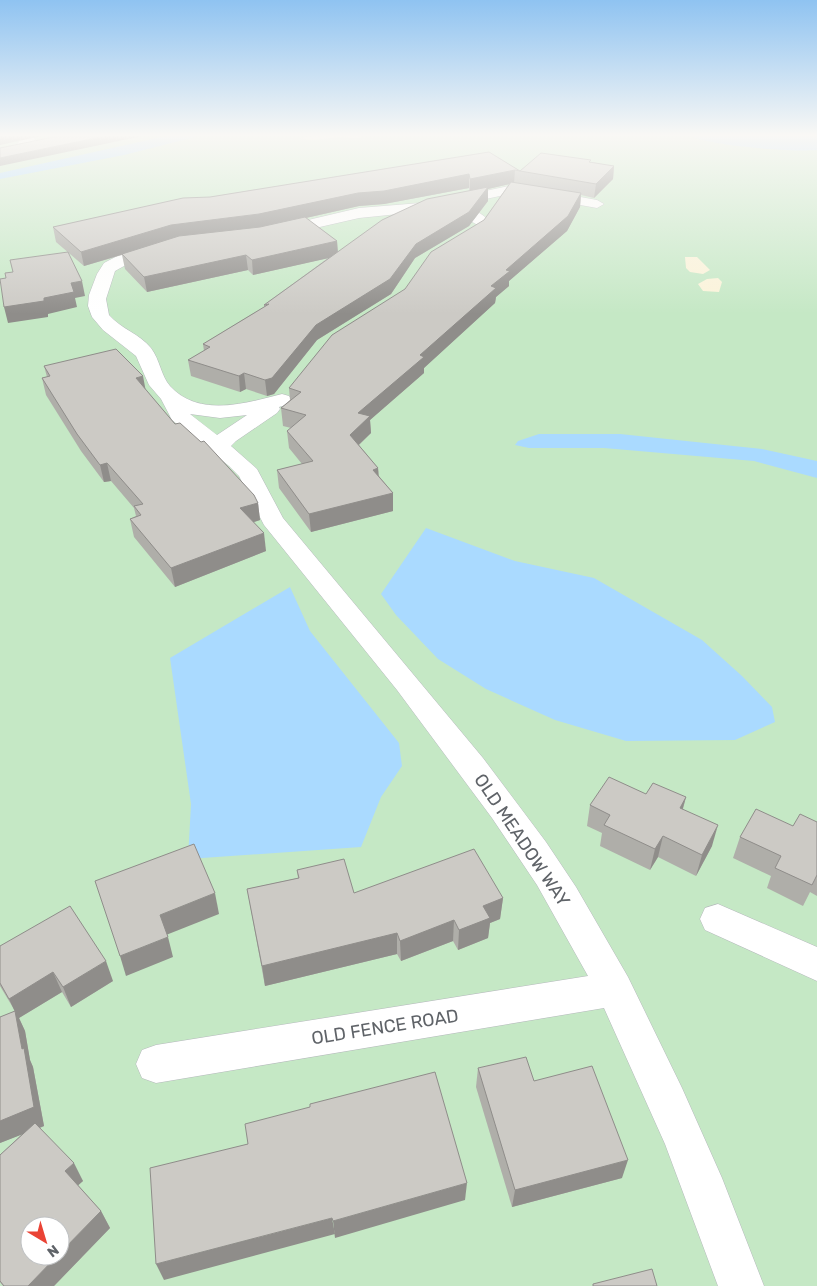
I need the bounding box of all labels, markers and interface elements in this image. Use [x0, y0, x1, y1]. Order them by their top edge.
street label: OLD MEADOW WAY [469, 769, 575, 911]
street label: OLD FENCE ROAD [310, 1005, 460, 1049]
north arrow [20, 1216, 70, 1266]
text: N [43, 1241, 62, 1261]

